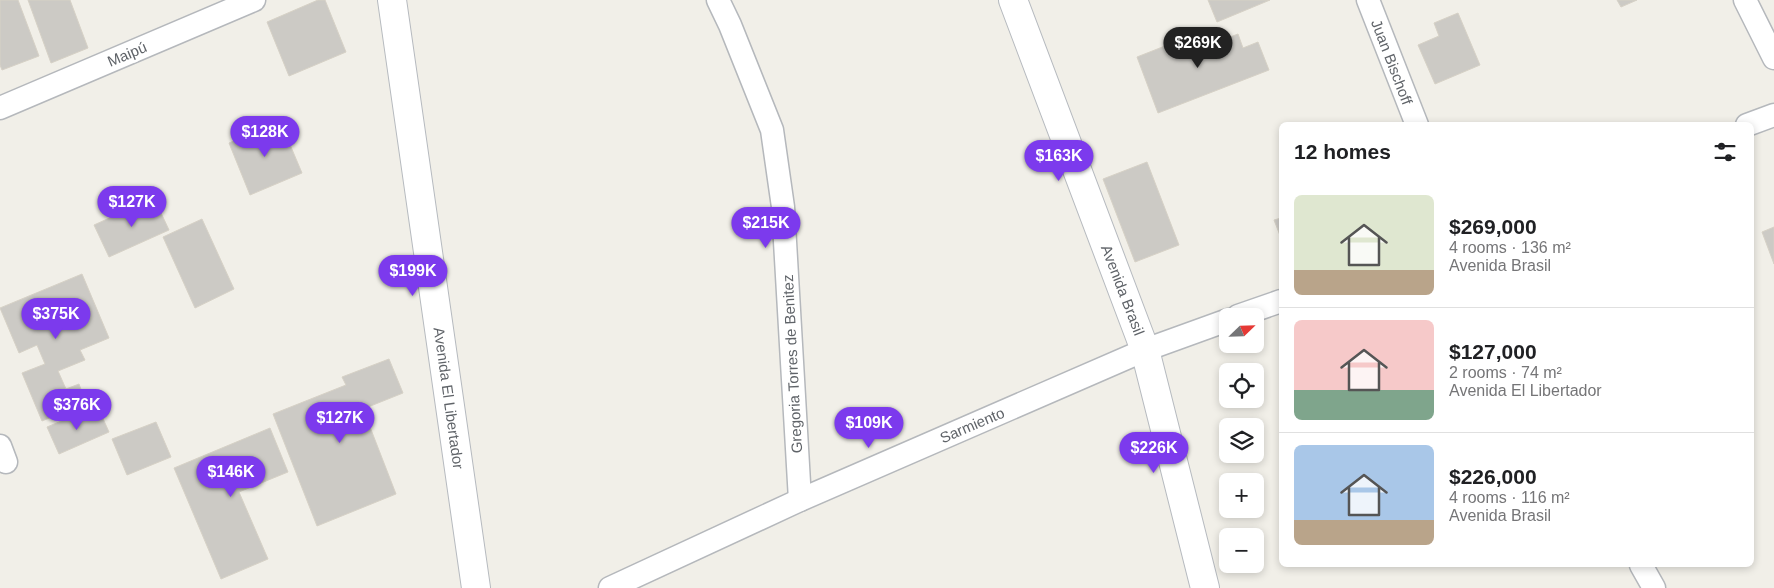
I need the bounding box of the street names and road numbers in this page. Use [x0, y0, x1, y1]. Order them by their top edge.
street label: Juan Bischoff [1368, 17, 1416, 108]
street label: Maipú [105, 38, 149, 70]
street label: Avenida Brasil [1098, 242, 1148, 338]
street label: Gregoria Torres de Benitez [779, 274, 805, 454]
street label: Avenida El Libertador [431, 326, 467, 470]
street label: Sarmiento [937, 404, 1007, 446]

